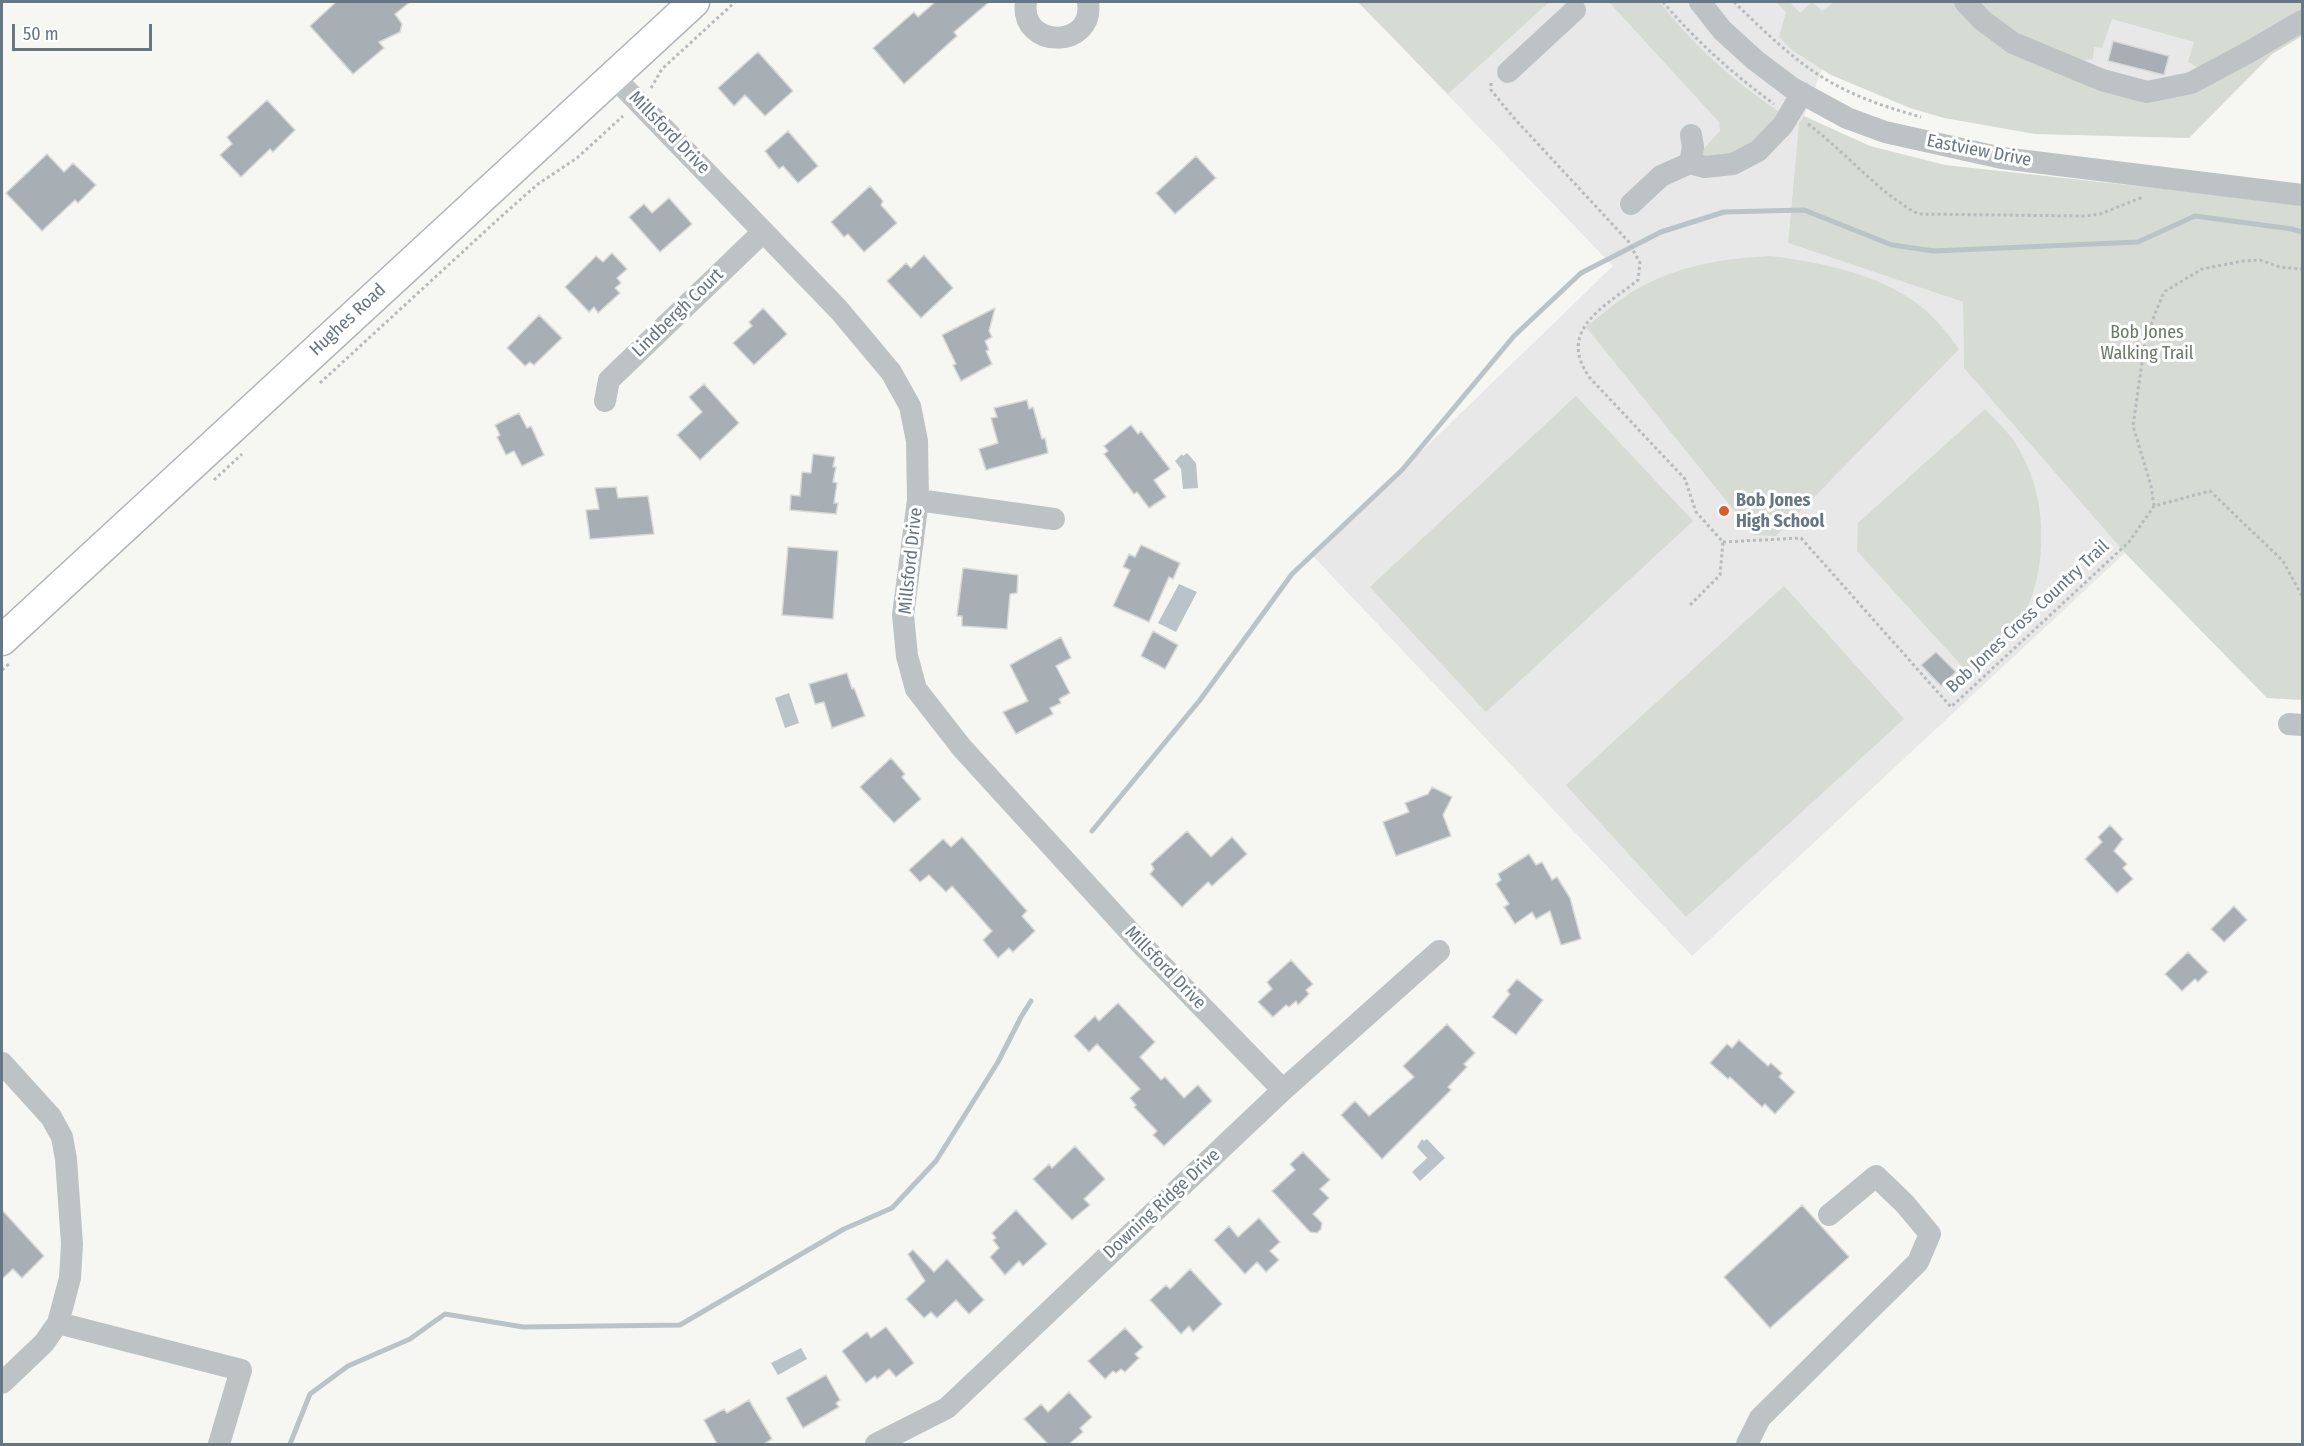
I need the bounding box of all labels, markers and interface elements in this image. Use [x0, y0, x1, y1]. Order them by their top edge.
scale bar [15, 12, 154, 50]
text: 50 m [23, 23, 59, 45]
street label: Millsford Drive [624, 87, 714, 179]
street label: Eastview Drive [1925, 130, 2033, 172]
street label: Lindbergh Court [628, 264, 728, 362]
street label: Hughes Road [305, 279, 391, 361]
park label: Bob Jones Walking Trail [2100, 322, 2194, 364]
place label: Bob Jones High School [1736, 490, 1824, 532]
marker: Bob Jones High School [1717, 504, 1731, 518]
street label: Millsford Drive [895, 507, 927, 615]
street label: Bob Jones Cross Country Trail [1942, 536, 2114, 698]
street label: Millsford Drive [1120, 922, 1210, 1014]
street label: Downing Ridge Drive [1099, 1145, 1225, 1263]

